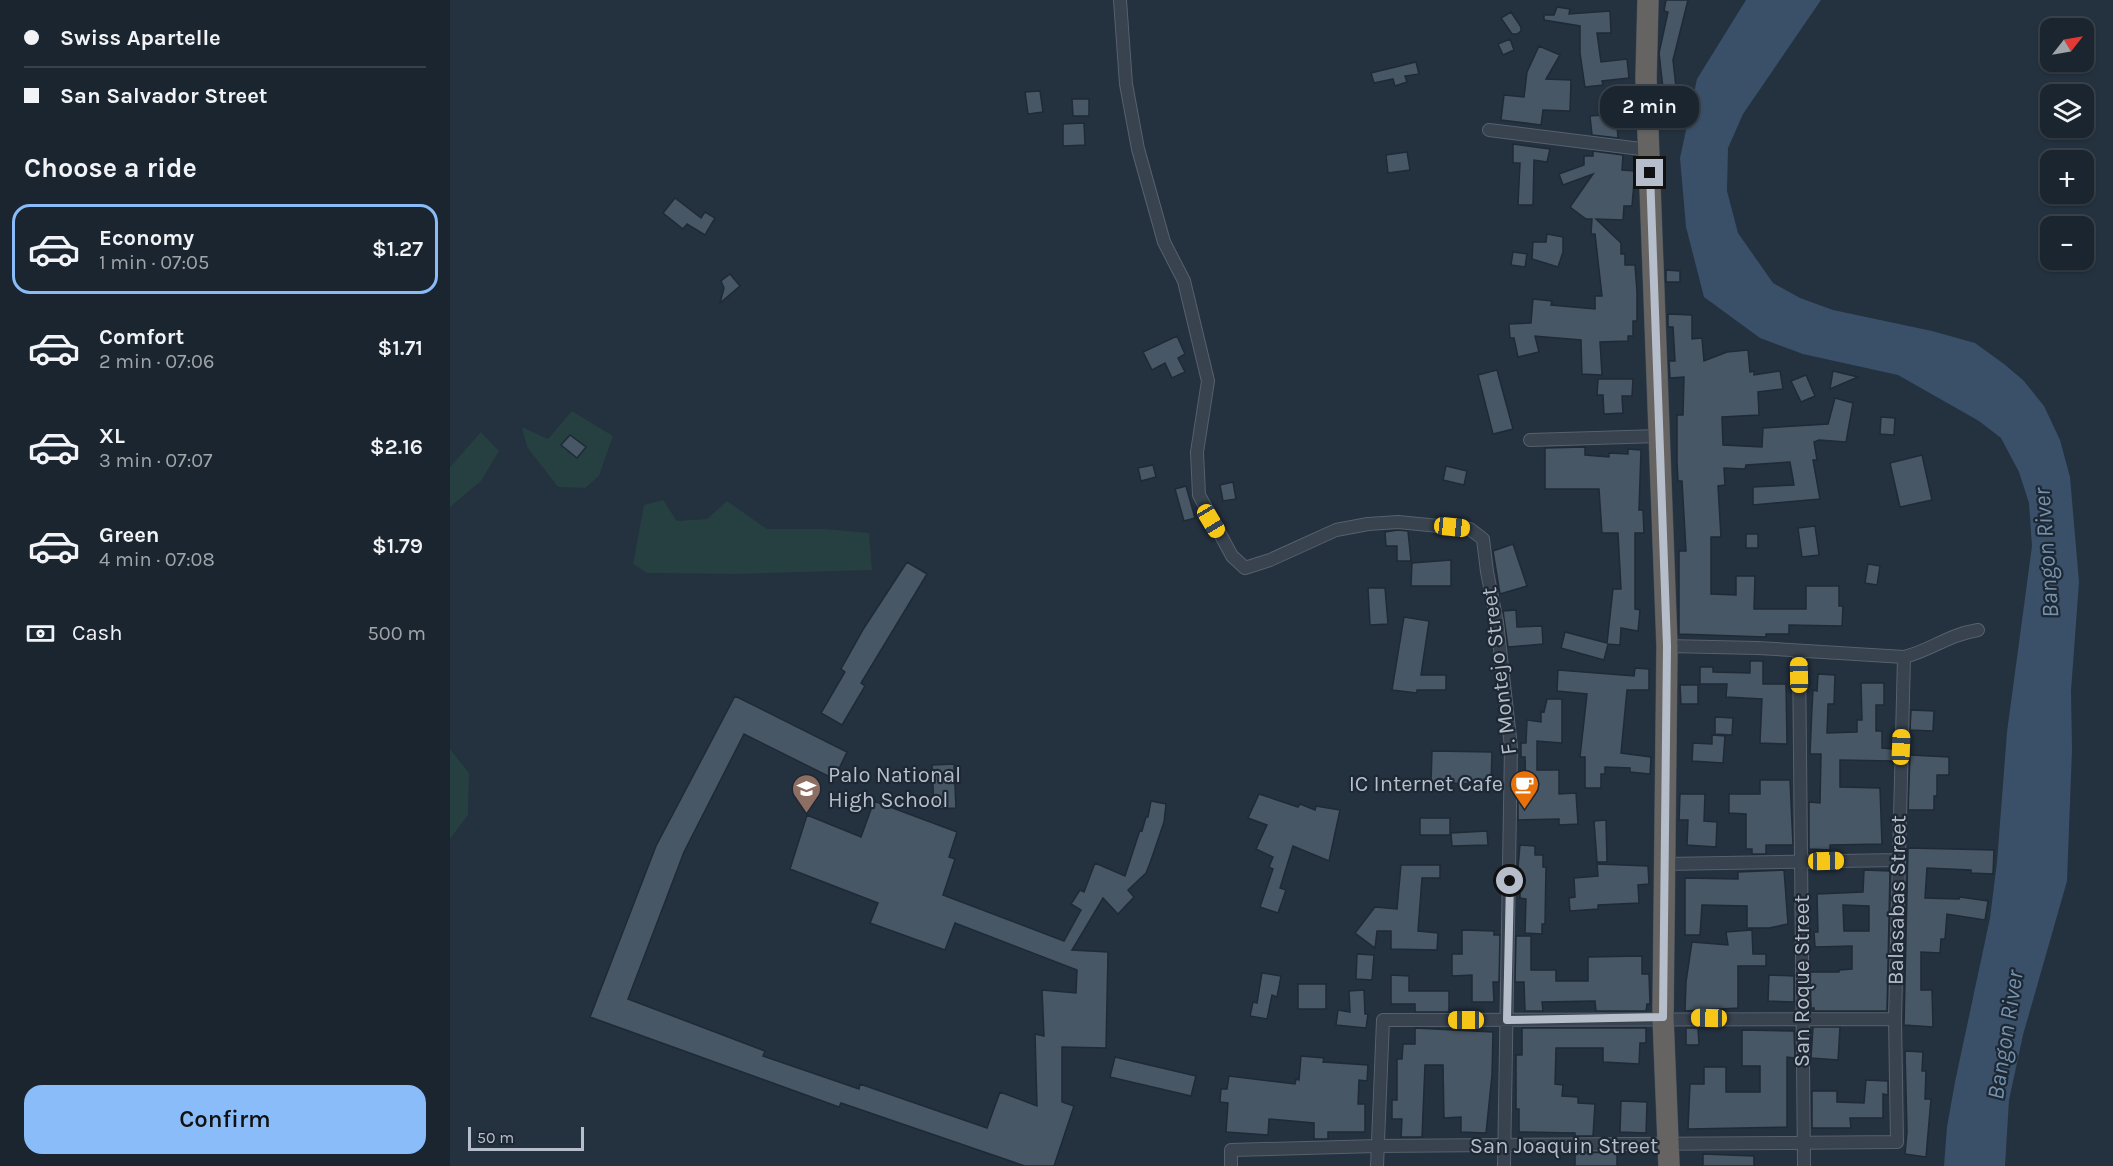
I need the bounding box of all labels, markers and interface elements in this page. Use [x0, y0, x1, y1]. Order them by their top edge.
north arrow [2040, 18, 2094, 72]
map controls [2040, 18, 2094, 270]
text: Swiss Apartelle [60, 25, 221, 51]
text: San Salvador Street [60, 83, 268, 109]
button: layers [2040, 84, 2094, 138]
callout: 2 min [1600, 86, 1700, 128]
text: 2 min [1622, 95, 1677, 118]
button: + [2040, 150, 2094, 204]
text: Choose a ride [24, 152, 197, 184]
route end [1636, 159, 1663, 186]
button: − [2040, 216, 2094, 270]
icon: car [27, 222, 81, 276]
text: Economy [99, 225, 194, 251]
text: $1.27 [372, 236, 423, 262]
text: 1 min · 07:05 [99, 251, 209, 274]
icon: car [27, 321, 81, 375]
text: Comfort [99, 324, 184, 350]
text: $1.71 [378, 335, 423, 361]
text: 2 min · 07:06 [99, 350, 214, 373]
icon: car [27, 420, 81, 474]
text: XL [99, 423, 125, 449]
text: $2.16 [370, 434, 423, 460]
text: 3 min · 07:07 [99, 449, 213, 472]
water label: Bangon River [2027, 486, 2065, 619]
car [1194, 501, 1228, 541]
car [1433, 516, 1471, 538]
icon: car [27, 519, 81, 573]
text: Green [99, 522, 160, 548]
text: $1.79 [372, 533, 423, 559]
text: 4 min · 07:08 [99, 548, 215, 571]
street label: F. Montejo Street [1476, 586, 1522, 756]
icon: cash [24, 617, 57, 650]
text: Cash [72, 620, 122, 646]
text: 500 m [368, 622, 426, 645]
car [1790, 657, 1808, 693]
car [1891, 729, 1911, 765]
place label: Palo National High School [828, 762, 961, 813]
cafe icon: IC Internet Cafe [1508, 768, 1540, 810]
place label: IC Internet Cafe [1349, 771, 1503, 797]
school or university icon: Palo National High School [791, 772, 823, 814]
street label: Balasabas Street [1883, 815, 1911, 985]
car [1808, 852, 1844, 870]
route start [1496, 867, 1523, 894]
street label: San Roque Street [1789, 895, 1815, 1067]
water label: Bangon River [1981, 968, 2029, 1102]
car [1691, 1009, 1727, 1027]
car [1448, 1011, 1484, 1029]
button: Confirm [24, 1085, 426, 1154]
scale bar [468, 1124, 584, 1152]
text: 50 m [477, 1128, 514, 1147]
street label: San Joaquin Street [1470, 1133, 1658, 1159]

